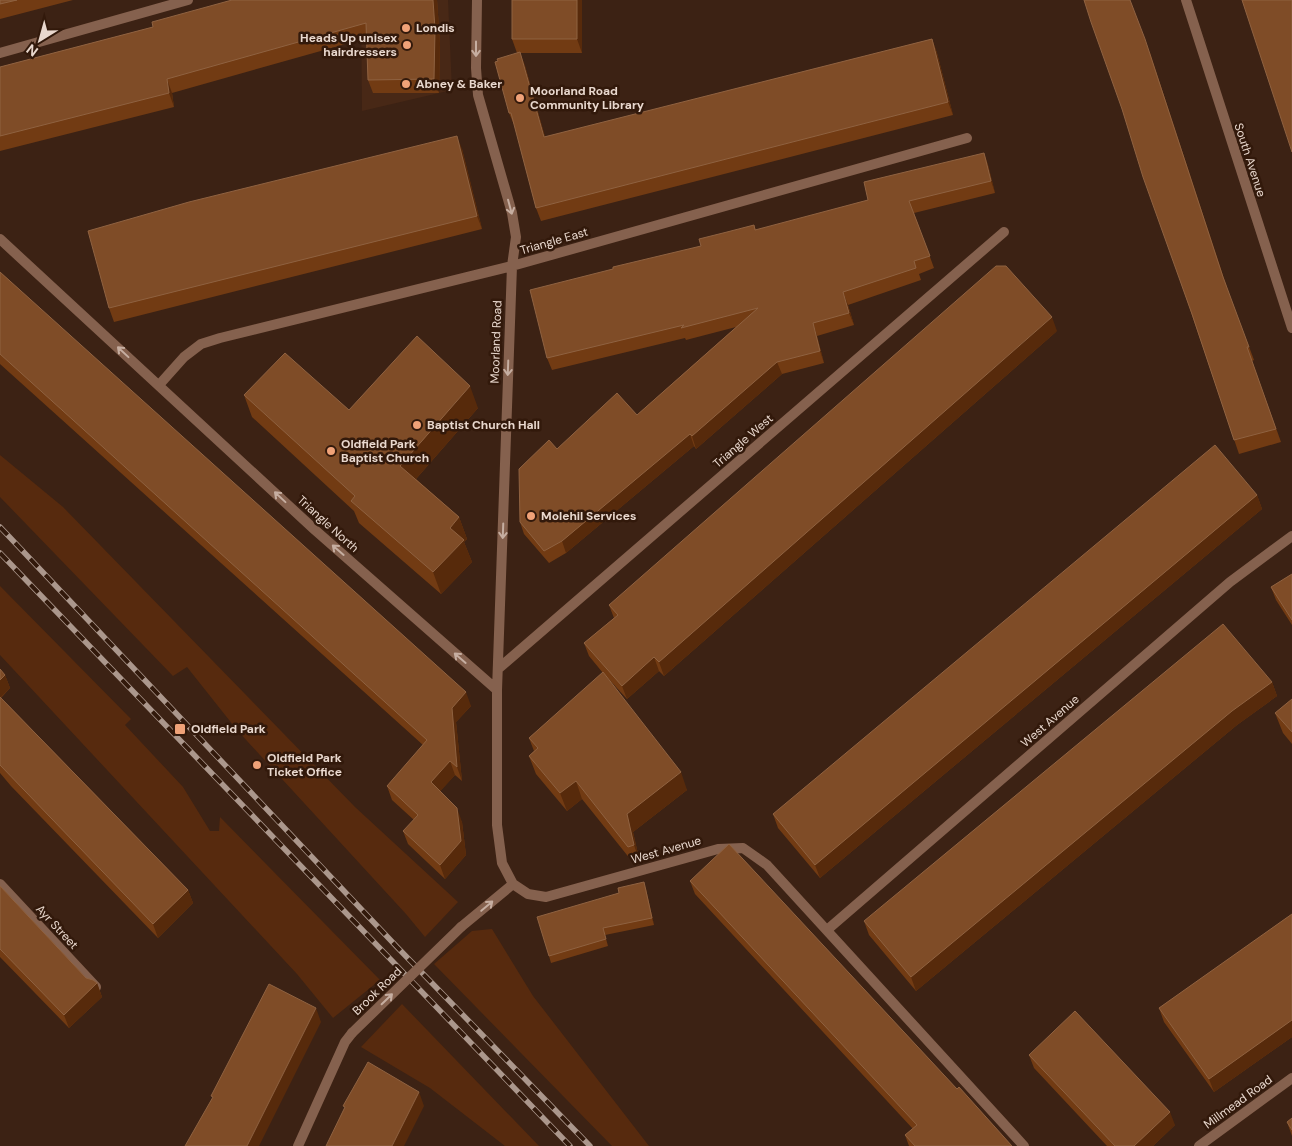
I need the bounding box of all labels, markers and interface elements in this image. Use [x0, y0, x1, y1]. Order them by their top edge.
north arrow [15, 15, 65, 65]
place label: Londis [416, 20, 455, 36]
marker: Londis [400, 22, 412, 34]
place label: Heads Up unisex hairdressers [300, 30, 397, 60]
marker: Heads Up unisex hairdressers [401, 39, 413, 51]
text: N [23, 40, 42, 61]
one-way arrow [471, 40, 481, 56]
place label: Abney & Baker [416, 76, 502, 92]
marker: Abney & Baker [400, 78, 412, 90]
place label: Moorland Road Community Library [530, 83, 645, 113]
marker: Moorland Road Community Library [514, 92, 526, 104]
street label: South Avenue [1231, 121, 1269, 199]
one-way arrow [506, 198, 515, 214]
street label: Triangle East [518, 224, 590, 258]
street label: Moorland Road [487, 300, 505, 384]
one-way arrow [117, 346, 129, 358]
one-way arrow [503, 360, 513, 376]
street label: Triangle West [710, 410, 777, 471]
place label: Baptist Church Hall [427, 417, 540, 433]
marker: Baptist Church Hall [411, 419, 423, 431]
place label: Oldfield Park Baptist Church [341, 436, 429, 466]
marker: Oldfield Park Baptist Church [325, 445, 337, 457]
one-way arrow [273, 491, 286, 503]
street label: Triangle North [294, 492, 362, 556]
place label: Molehil Services [541, 508, 636, 524]
marker: Molehil Services [525, 510, 537, 522]
one-way arrow [498, 522, 507, 538]
one-way arrow [332, 545, 345, 556]
one-way arrow [454, 652, 467, 663]
street label: West Avenue [1017, 691, 1083, 751]
place label: Oldfield Park [191, 721, 266, 737]
marker: Oldfield Park [173, 722, 187, 736]
place label: Oldfield Park Ticket Office [267, 750, 342, 780]
marker: Oldfield Park Ticket Office [251, 759, 263, 771]
street label: West Avenue [629, 832, 703, 868]
one-way arrow [480, 900, 493, 911]
street label: Ayr Street [32, 901, 82, 953]
street label: Brook Road [349, 963, 405, 1019]
one-way arrow [381, 993, 393, 1005]
street label: Millmead Road [1201, 1072, 1275, 1132]

